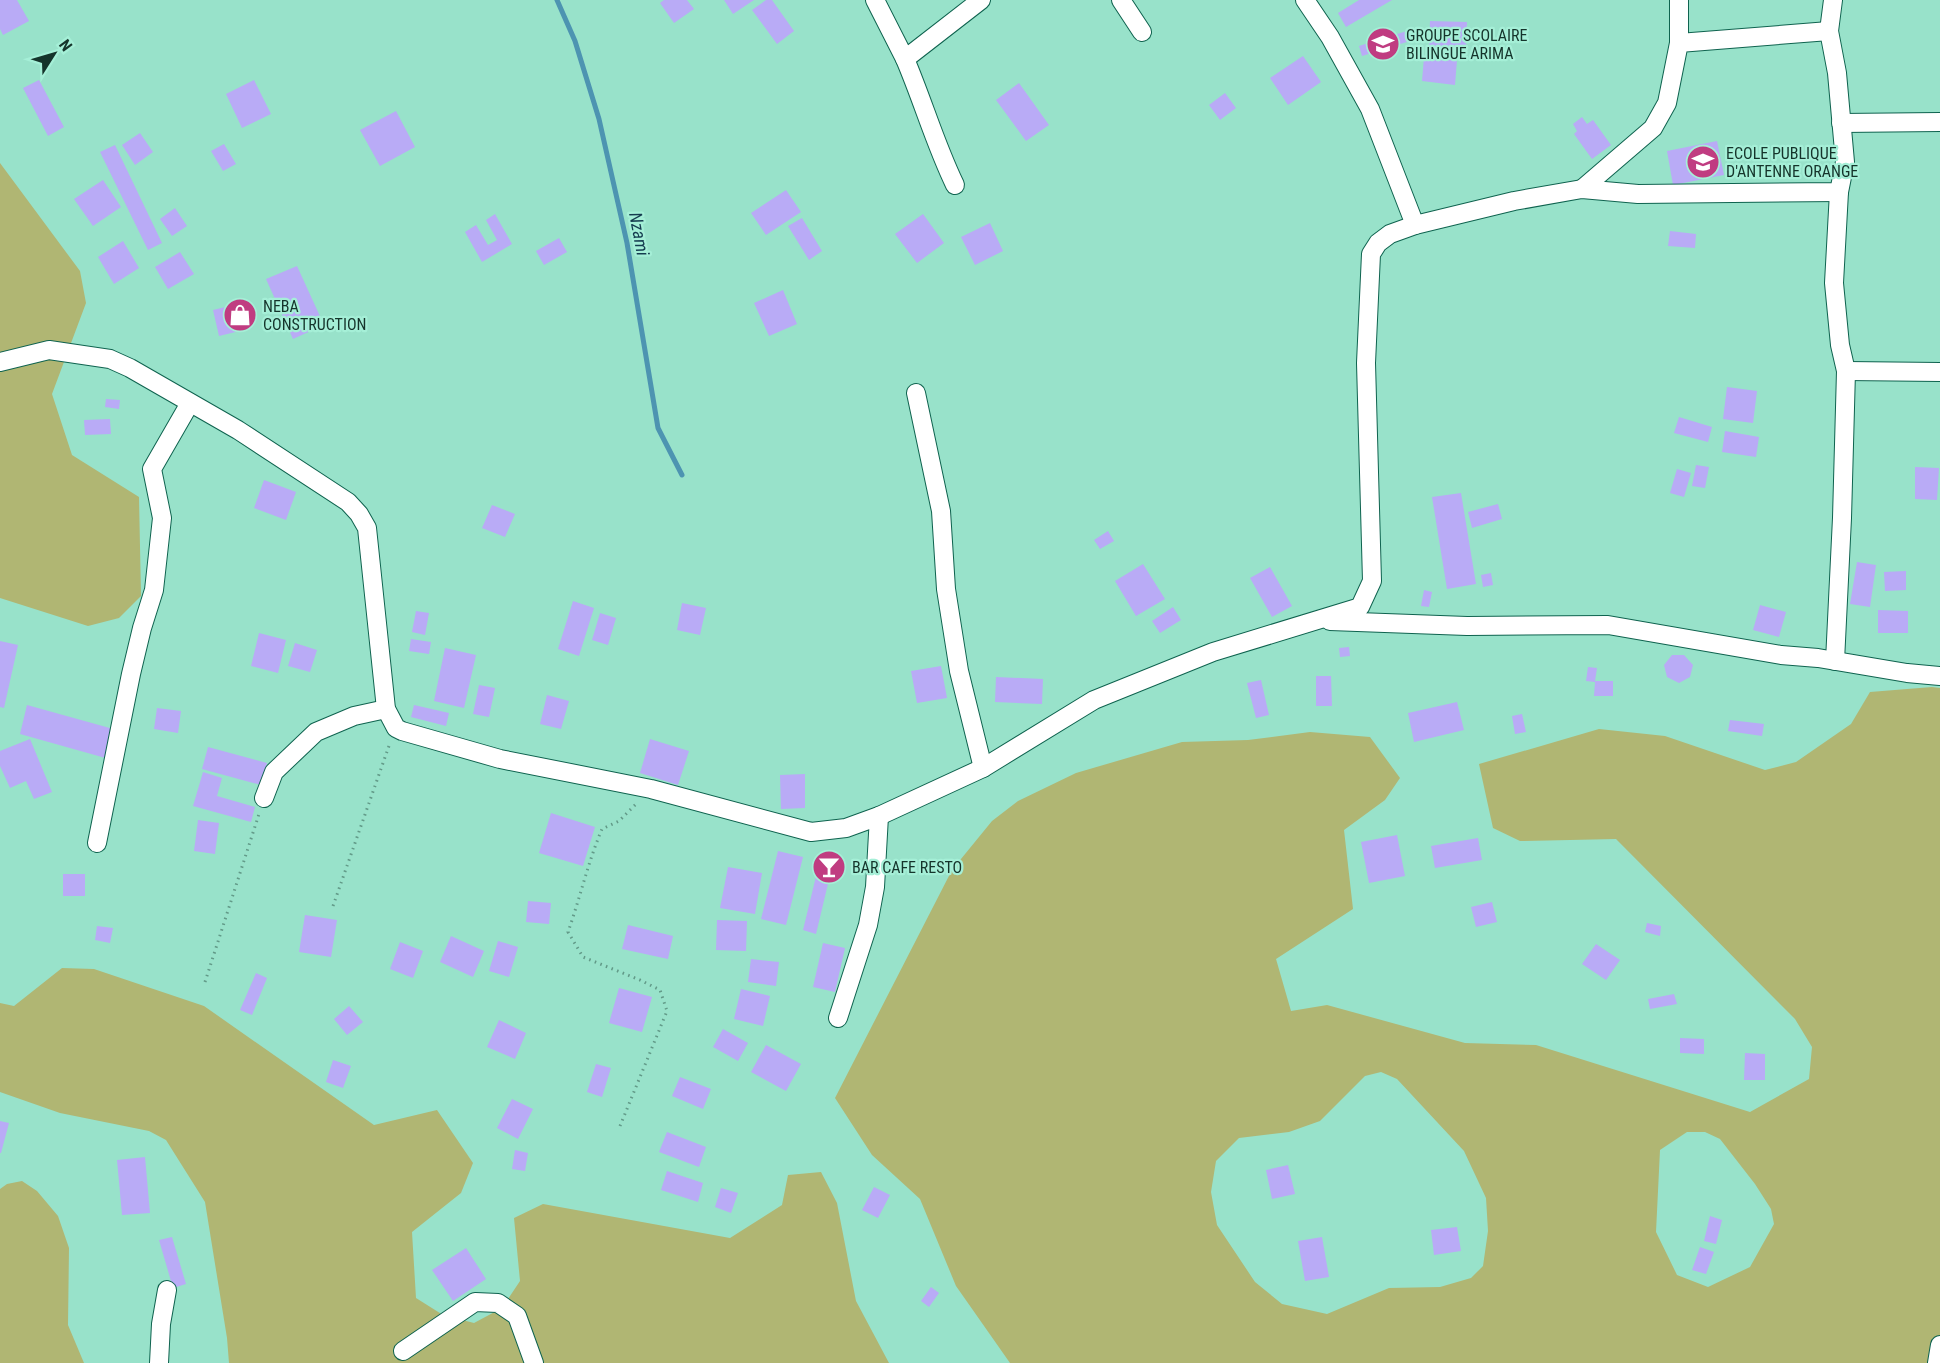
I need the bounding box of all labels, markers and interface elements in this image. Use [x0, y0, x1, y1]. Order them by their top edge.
north arrow [24, 24, 84, 84]
school or university icon: GROUPE SCOLAIRE BILINGUE ARIMA [1365, 26, 1401, 62]
place label: GROUPE SCOLAIRE BILINGUE ARIMA [1406, 26, 1528, 63]
text: N [55, 36, 76, 55]
school or university icon: ECOLE PUBLIQUE D'ANTENNE ORANGE [1685, 144, 1721, 180]
place label: ECOLE PUBLIQUE D'ANTENNE ORANGE [1726, 144, 1858, 181]
water label: Nzami [625, 210, 654, 258]
shop icon: NEBA CONSTRUCTION [222, 297, 258, 333]
place label: NEBA CONSTRUCTION [263, 297, 366, 334]
bar icon: BAR CAFE RESTO [811, 849, 847, 885]
place label: BAR CAFE RESTO [852, 858, 962, 877]

